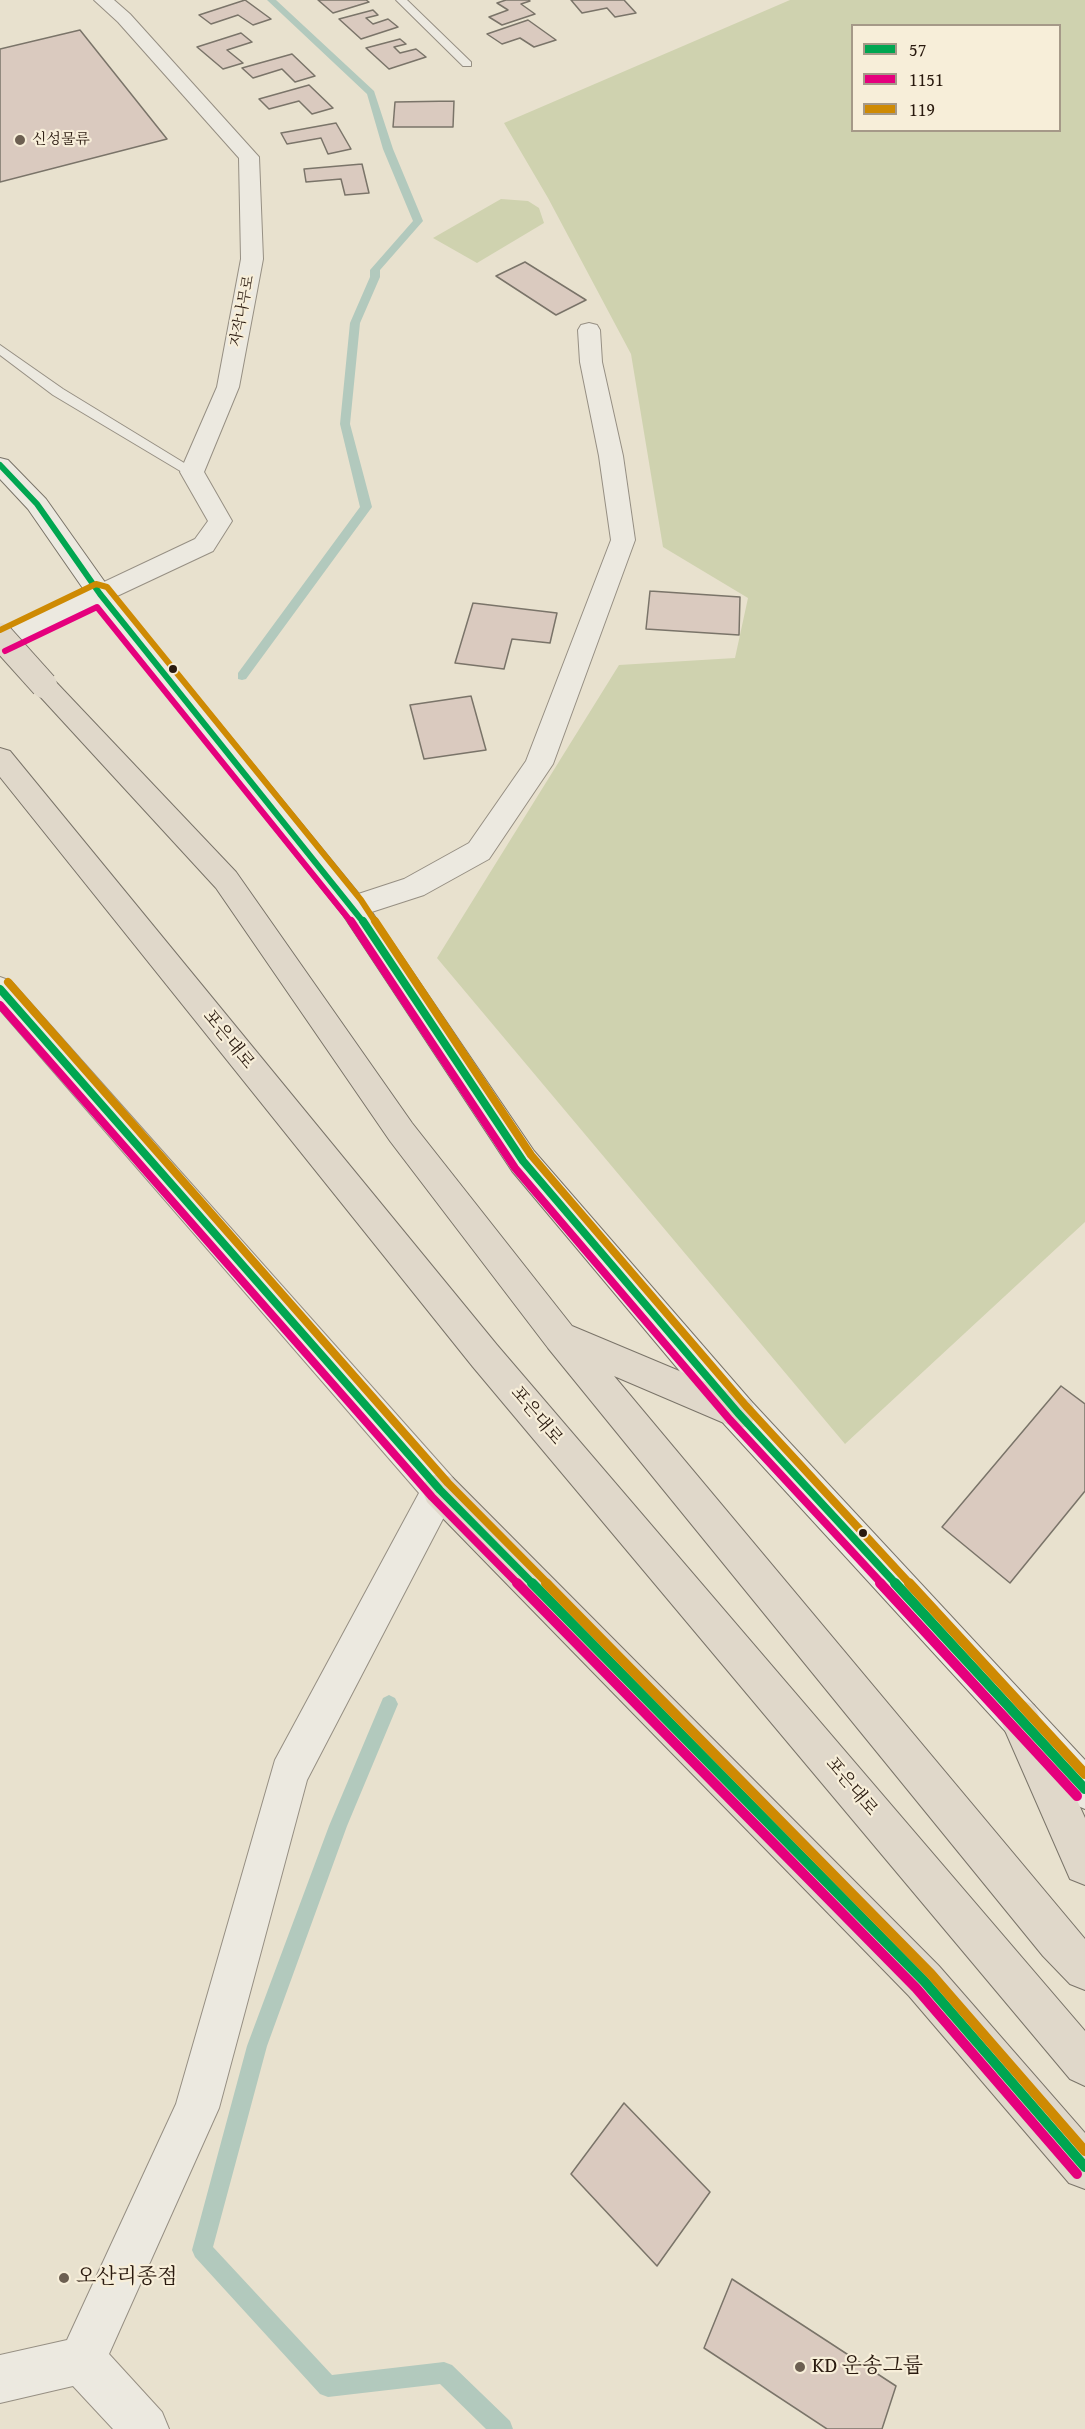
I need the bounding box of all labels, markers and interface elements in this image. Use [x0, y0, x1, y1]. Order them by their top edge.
legend [851, 24, 1061, 132]
text: 57 [909, 36, 926, 63]
text: 1151 [909, 66, 944, 93]
text: 119 [909, 96, 935, 123]
place label: 신성물류 [32, 131, 90, 149]
marker: 신성물류 [13, 133, 27, 147]
street label: 자작나무로 [227, 274, 259, 348]
unlabelled marker [167, 663, 179, 675]
street label: 포은대로 [198, 1006, 258, 1074]
street label: 포은대로 [505, 1382, 567, 1450]
unlabelled marker [857, 1527, 869, 1539]
street label: 포은대로 [820, 1753, 882, 1821]
place label: 오산리종점 [76, 2265, 177, 2291]
marker: 오산리종점 [57, 2271, 71, 2285]
place label: KD 운송그룹 [812, 2354, 923, 2380]
marker: KD 운송그룹 [793, 2360, 807, 2374]

